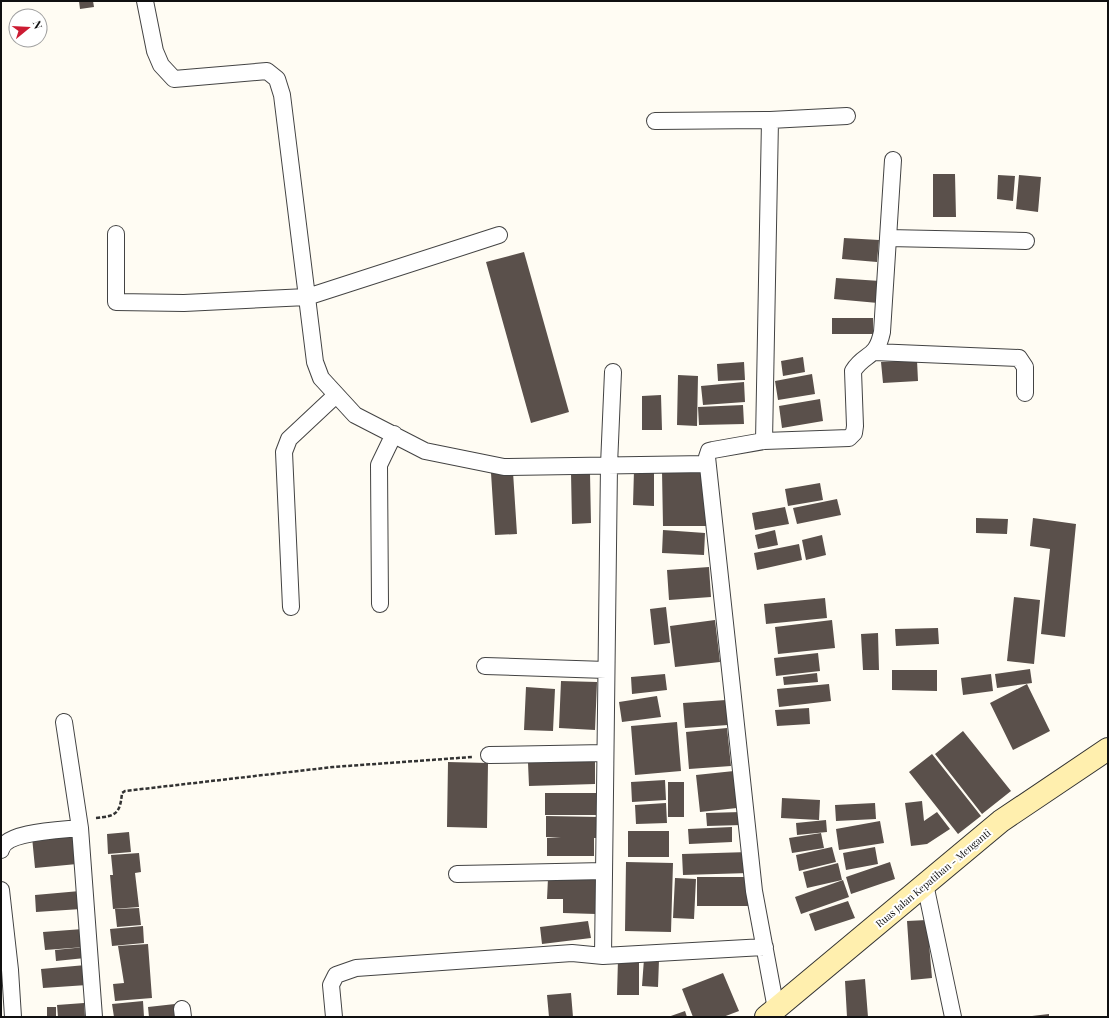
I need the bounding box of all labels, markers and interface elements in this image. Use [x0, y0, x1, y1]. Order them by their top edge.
north arrow [8, 8, 48, 48]
text: N [30, 19, 46, 31]
street label: Ruas Jalan Kepatihan - Menganti [872, 826, 994, 930]

